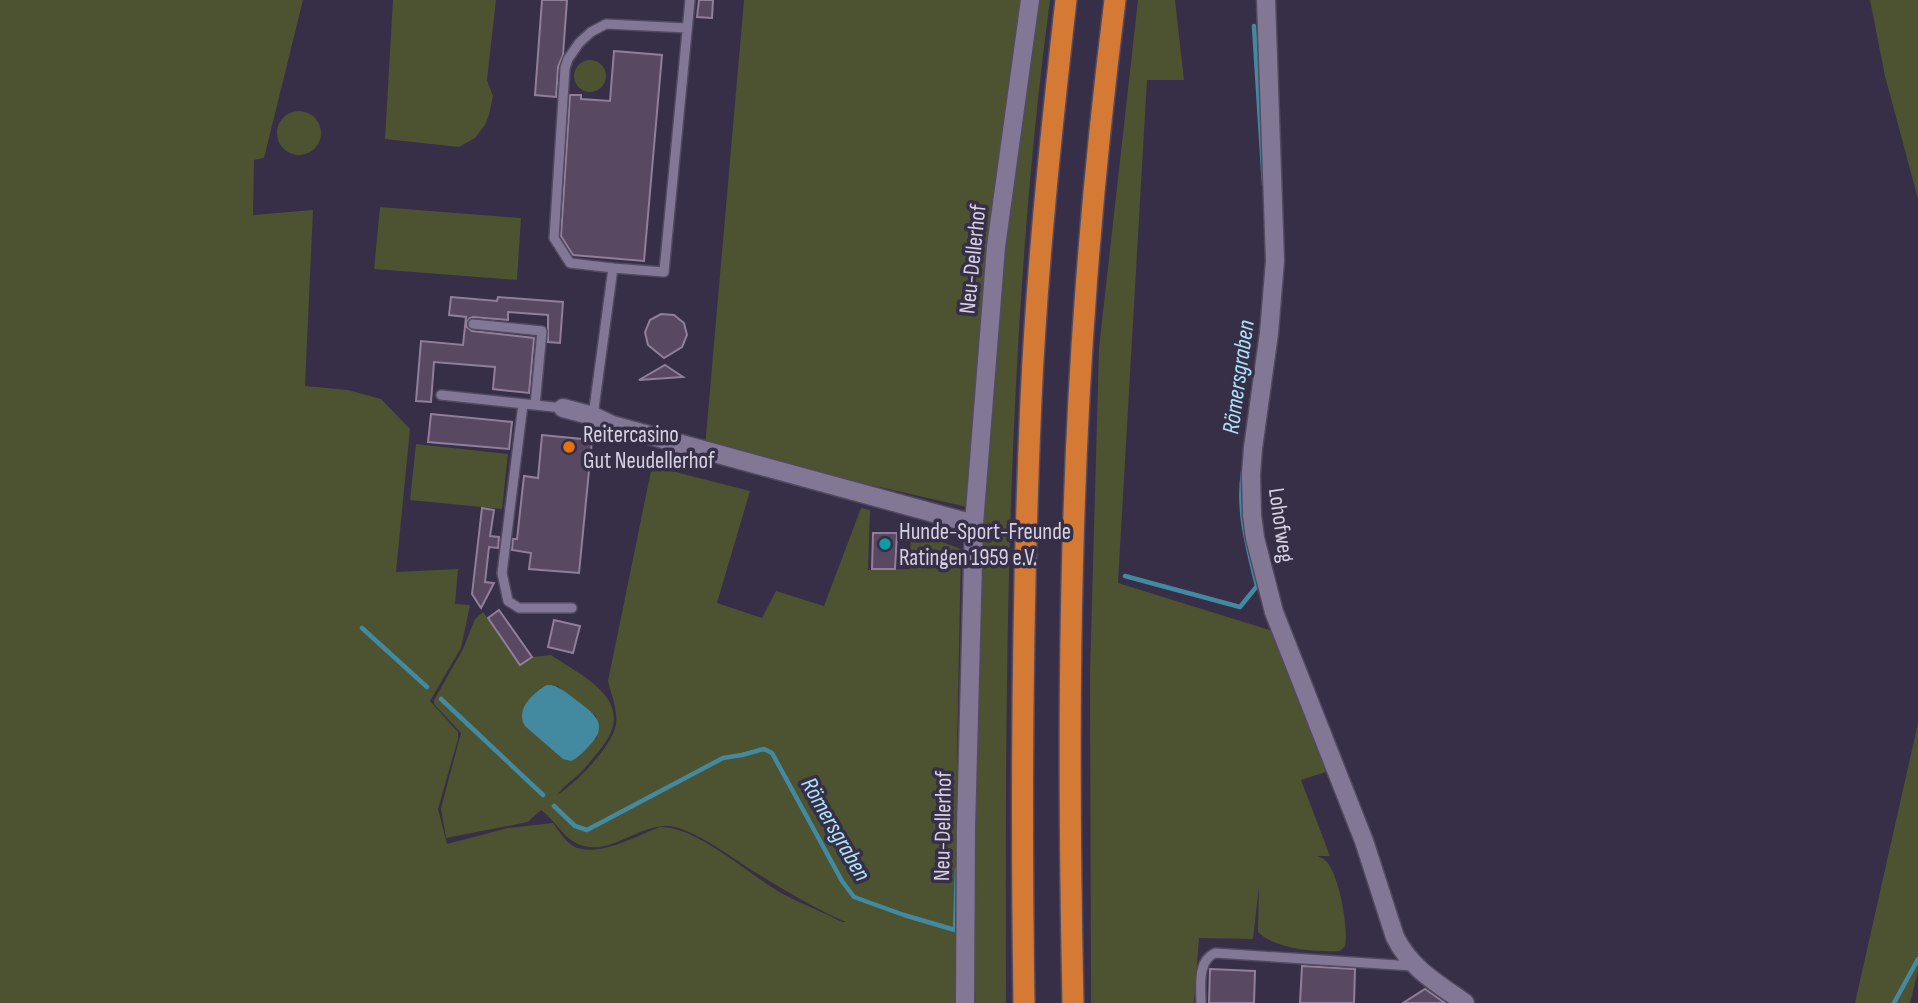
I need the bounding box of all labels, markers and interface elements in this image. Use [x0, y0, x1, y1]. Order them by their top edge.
street label: Neu-Dellerhof [953, 203, 993, 315]
water label: Römersgraben [1216, 318, 1261, 436]
place label: Reitercasino Gut Neudellerhof [583, 421, 715, 475]
marker: Reitercasino Gut Neudellerhof [561, 439, 577, 455]
street label: Lohofweg [1262, 486, 1300, 564]
place label: Hunde-Sport-Freunde Ratingen 1959 e.V. [899, 518, 1071, 572]
marker: Hunde-Sport-Freunde Ratingen 1959 e.V. [877, 536, 893, 552]
street label: Neu-Dellerhof [928, 770, 958, 881]
water label: Römersgraben [794, 772, 877, 886]

